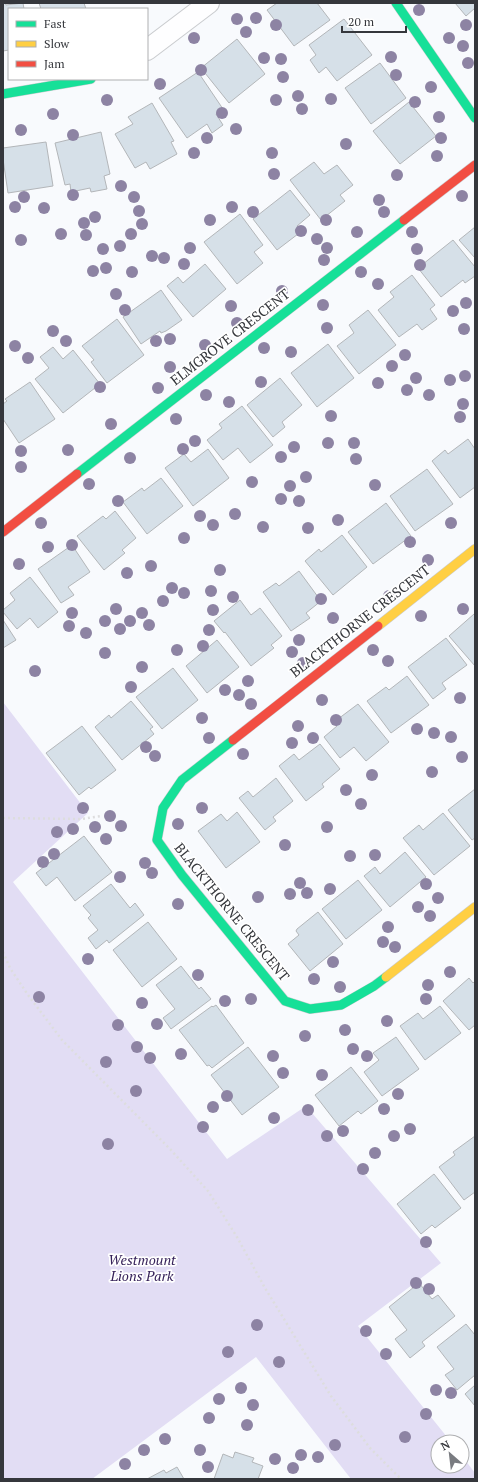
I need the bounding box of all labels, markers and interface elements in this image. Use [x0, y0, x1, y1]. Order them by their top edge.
legend [8, 8, 148, 80]
scale bar [342, 8, 406, 34]
text: 20 m [348, 14, 375, 29]
text: Fast [44, 16, 67, 31]
text: Slow [44, 36, 70, 51]
text: Jam [44, 56, 65, 71]
street label: ELMGROVE CRESCENT [166, 284, 294, 389]
street label: BLACKTHORNE CRESCENT [286, 560, 434, 681]
street label: BLACKTHORNE CRESCENT [171, 839, 294, 985]
park label: Westmount Lions Park [108, 1250, 176, 1285]
north arrow [430, 1434, 470, 1474]
text: N [438, 1437, 453, 1453]

